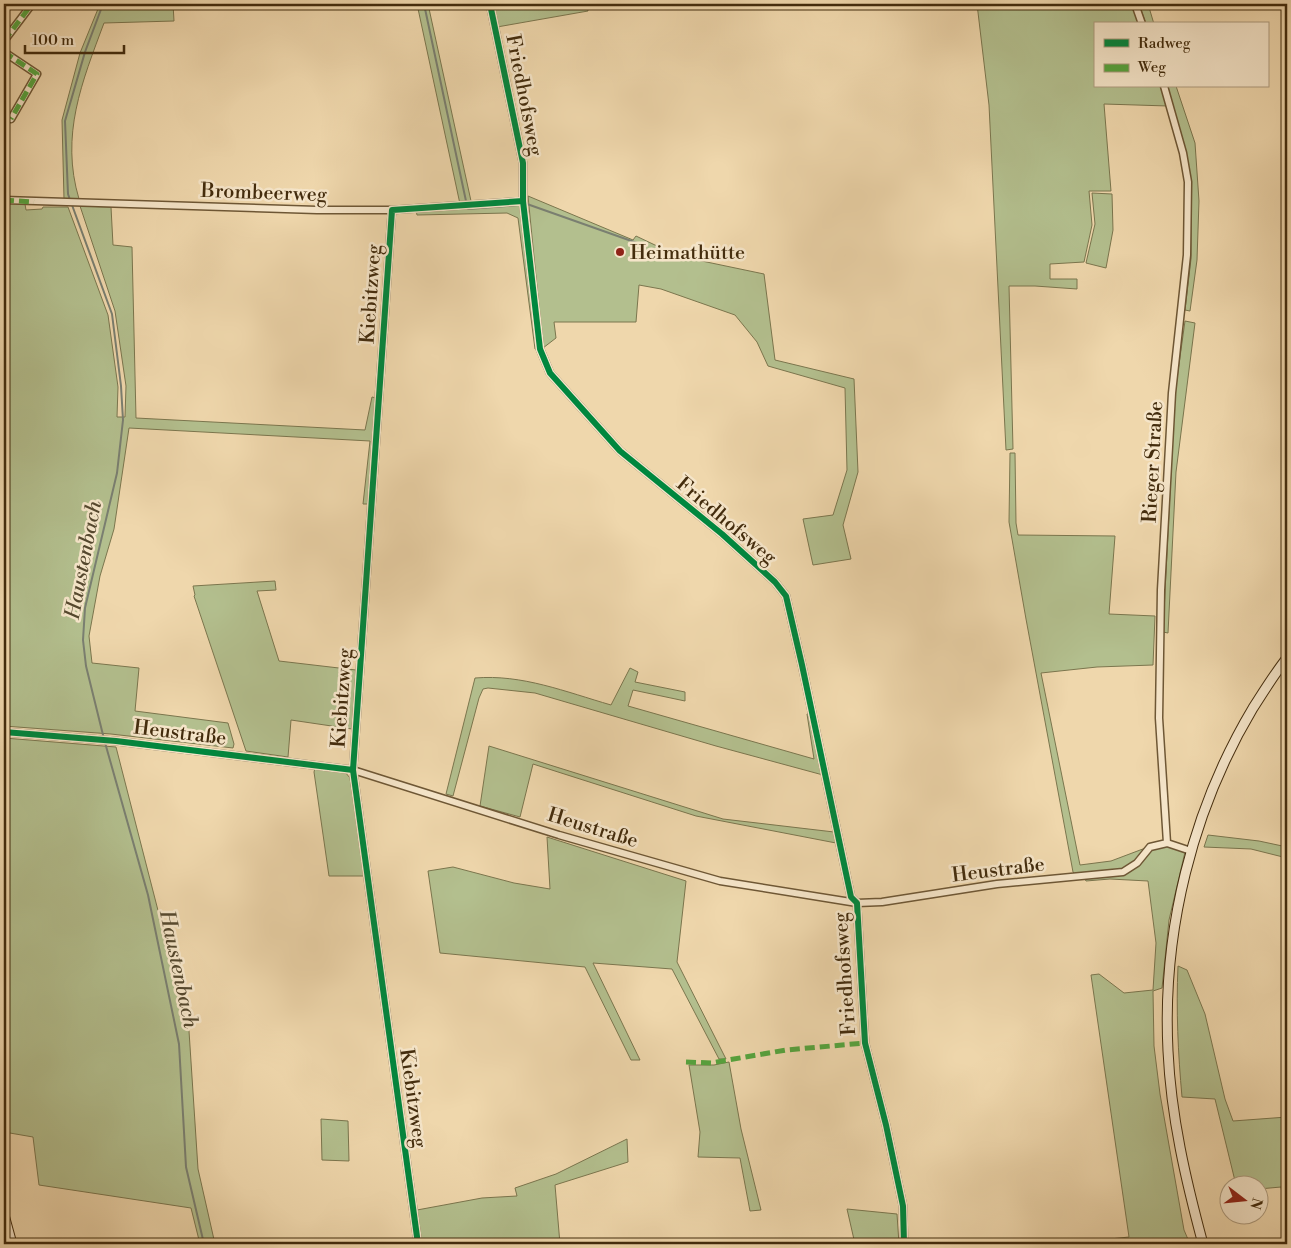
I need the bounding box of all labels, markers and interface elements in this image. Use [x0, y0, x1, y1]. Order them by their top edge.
scale bar [25, 22, 124, 54]
legend [1094, 22, 1268, 88]
text: 100 m [32, 31, 74, 50]
street label: Friedhofsweg [499, 32, 548, 159]
text: Radweg [1138, 34, 1191, 53]
text: Weg [1137, 58, 1166, 77]
street label: Brombeerweg [199, 179, 328, 208]
place label: Heimathütte [630, 241, 745, 266]
street label: Kiebitzweg [356, 243, 387, 345]
marker: Heimathütte [614, 246, 626, 258]
street label: Rieger Straße [1138, 400, 1169, 524]
street label: Friedhofsweg [671, 472, 782, 571]
water label: Haustenbach [60, 498, 108, 623]
street label: Kiebitzweg [327, 647, 358, 749]
street label: Heustraße [132, 715, 228, 752]
street label: Heustraße [544, 803, 641, 854]
street label: Heustraße [950, 852, 1046, 889]
water label: Haustenbach [153, 907, 203, 1031]
street label: Friedhofsweg [829, 911, 862, 1036]
street label: Kiebitzweg [393, 1047, 432, 1150]
north arrow [1218, 1176, 1268, 1226]
text: N [1245, 1196, 1266, 1211]

